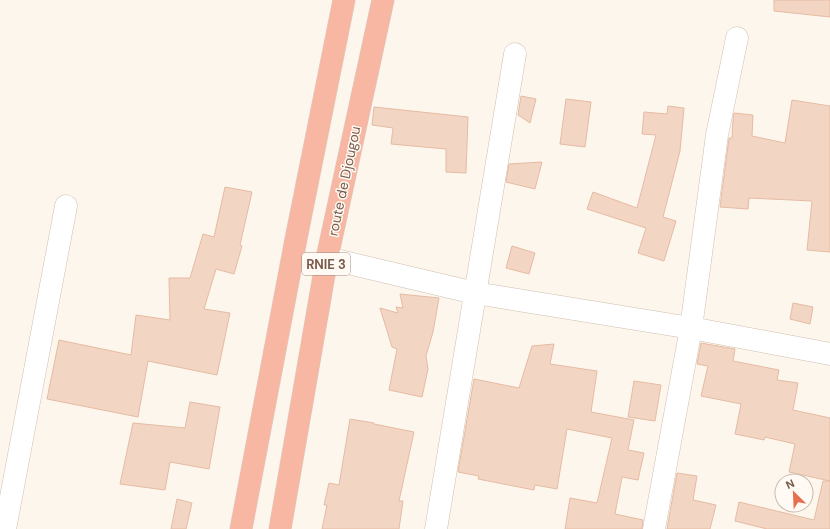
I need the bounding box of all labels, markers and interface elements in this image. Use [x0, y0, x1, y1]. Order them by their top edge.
street label: route de Djougou [324, 124, 364, 238]
road number: RNIE 3 [302, 253, 350, 275]
north arrow [774, 473, 814, 513]
text: N [783, 476, 796, 492]

